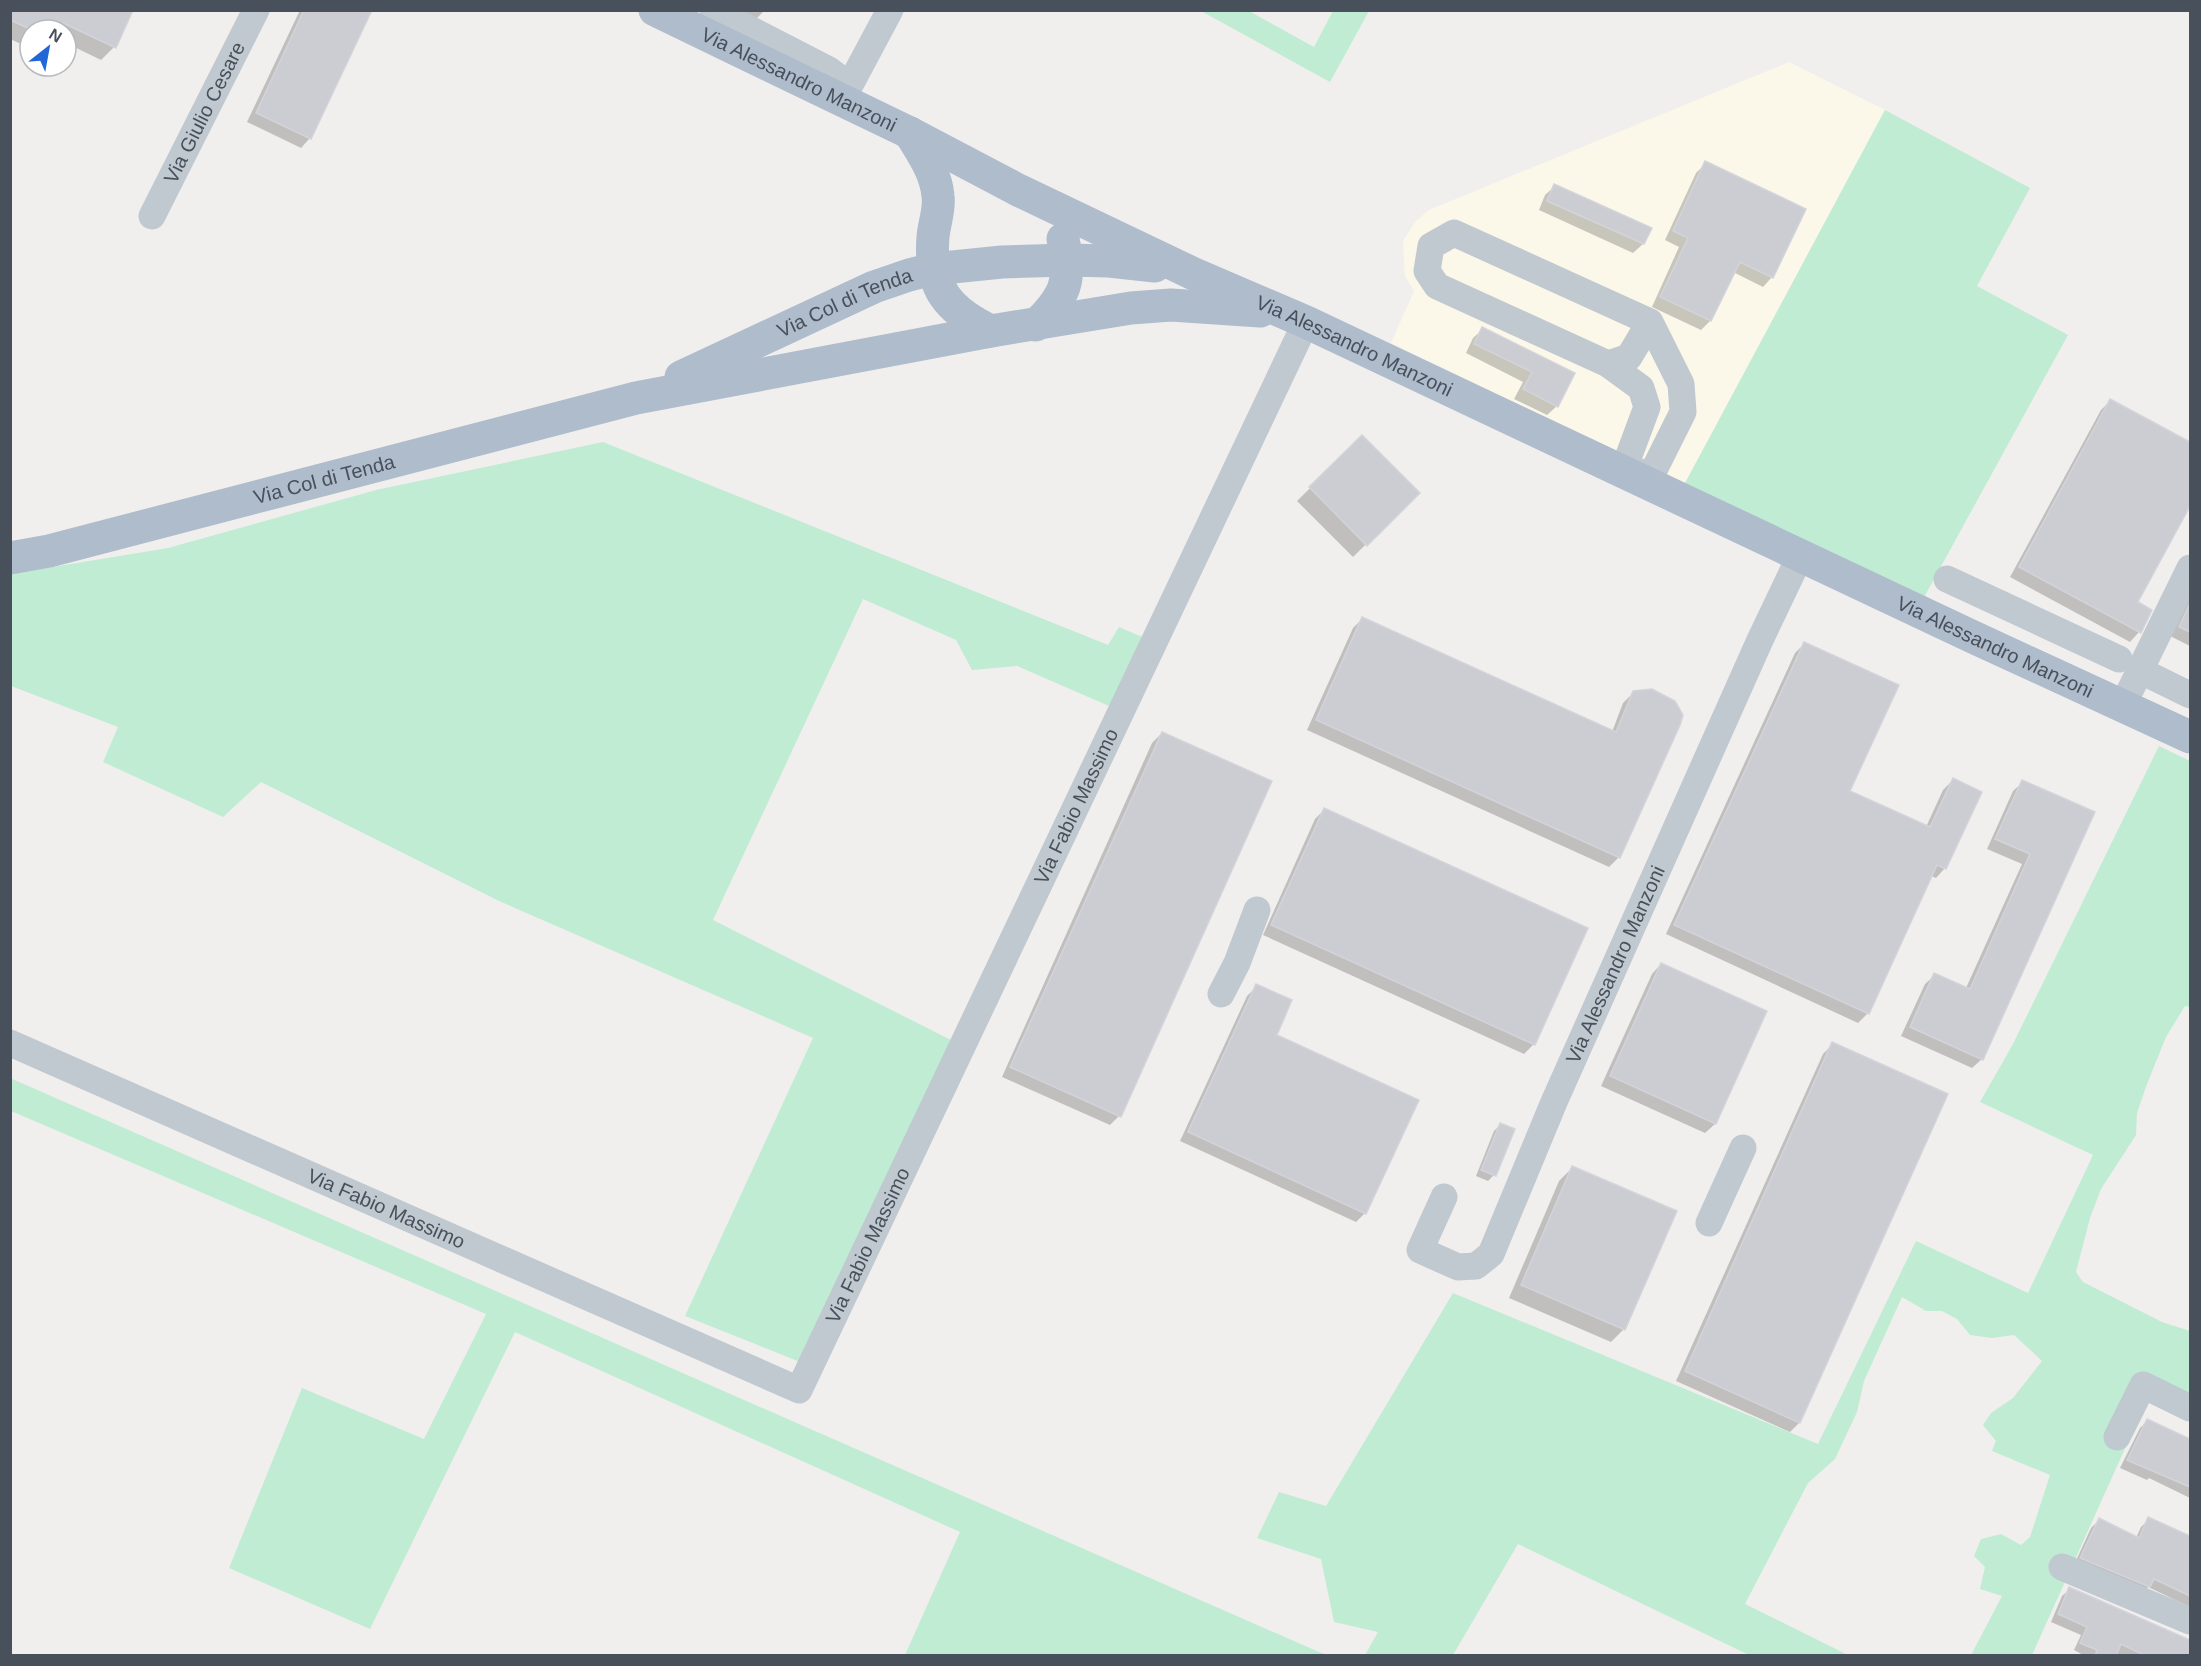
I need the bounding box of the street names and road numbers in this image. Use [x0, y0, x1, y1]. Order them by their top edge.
street label: Via Alessandro Manzoni [698, 23, 900, 136]
street label: Via Giulio Cesare [159, 38, 249, 187]
street label: Via Col di Tenda [774, 263, 916, 342]
street label: Via Alessandro Manzoni [1253, 291, 1456, 401]
street label: Via Col di Tenda [251, 450, 398, 508]
street label: Via Alessandro Manzoni [1893, 592, 2097, 702]
street label: Via Fabio Massimo [1030, 725, 1122, 888]
street label: Via Alessandro Manzoni [1562, 862, 1669, 1067]
street label: Via Fabio Massimo [304, 1164, 468, 1253]
street label: Via Fabio Massimo [821, 1164, 914, 1327]

